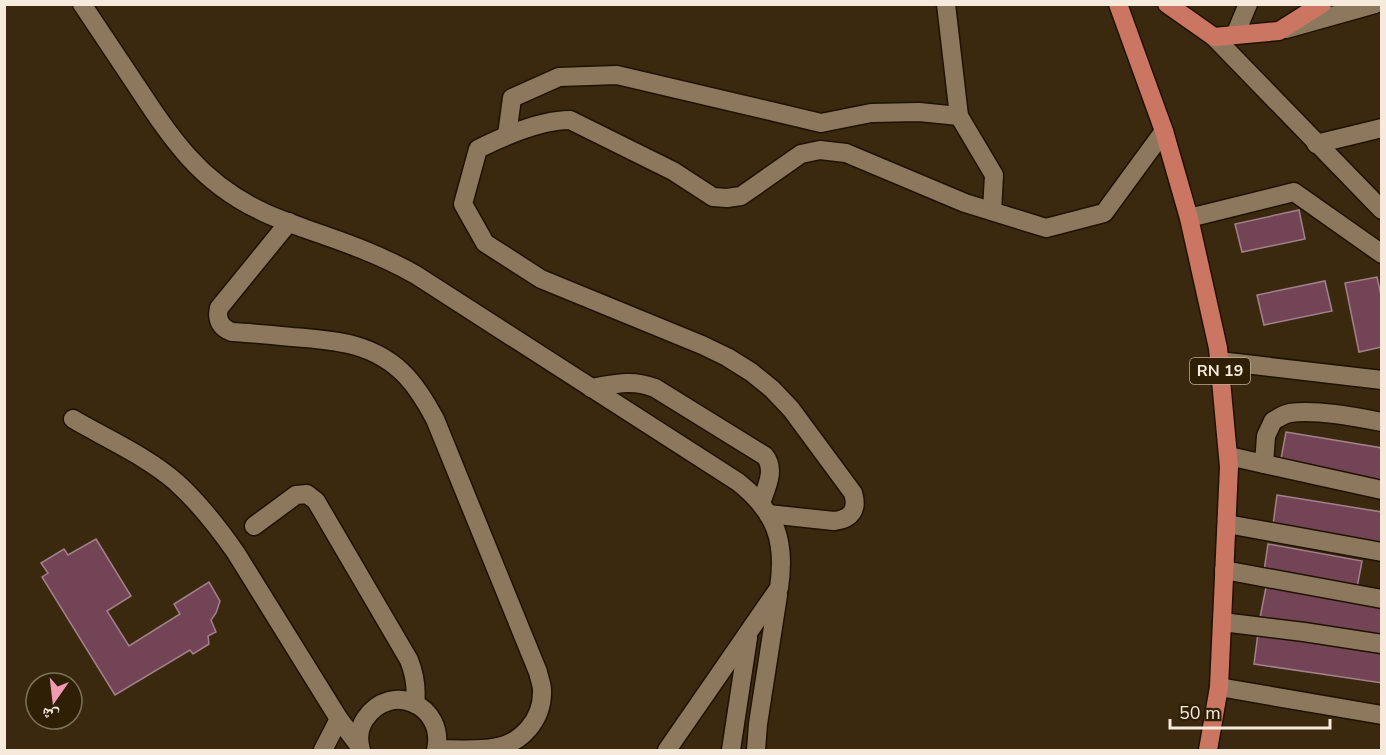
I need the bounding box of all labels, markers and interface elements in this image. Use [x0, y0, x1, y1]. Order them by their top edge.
road number: RN 19 [1190, 358, 1250, 384]
north arrow [24, 671, 84, 731]
scale bar [1170, 692, 1330, 730]
text: 50 m [1179, 701, 1221, 725]
text: ش [40, 702, 62, 727]

